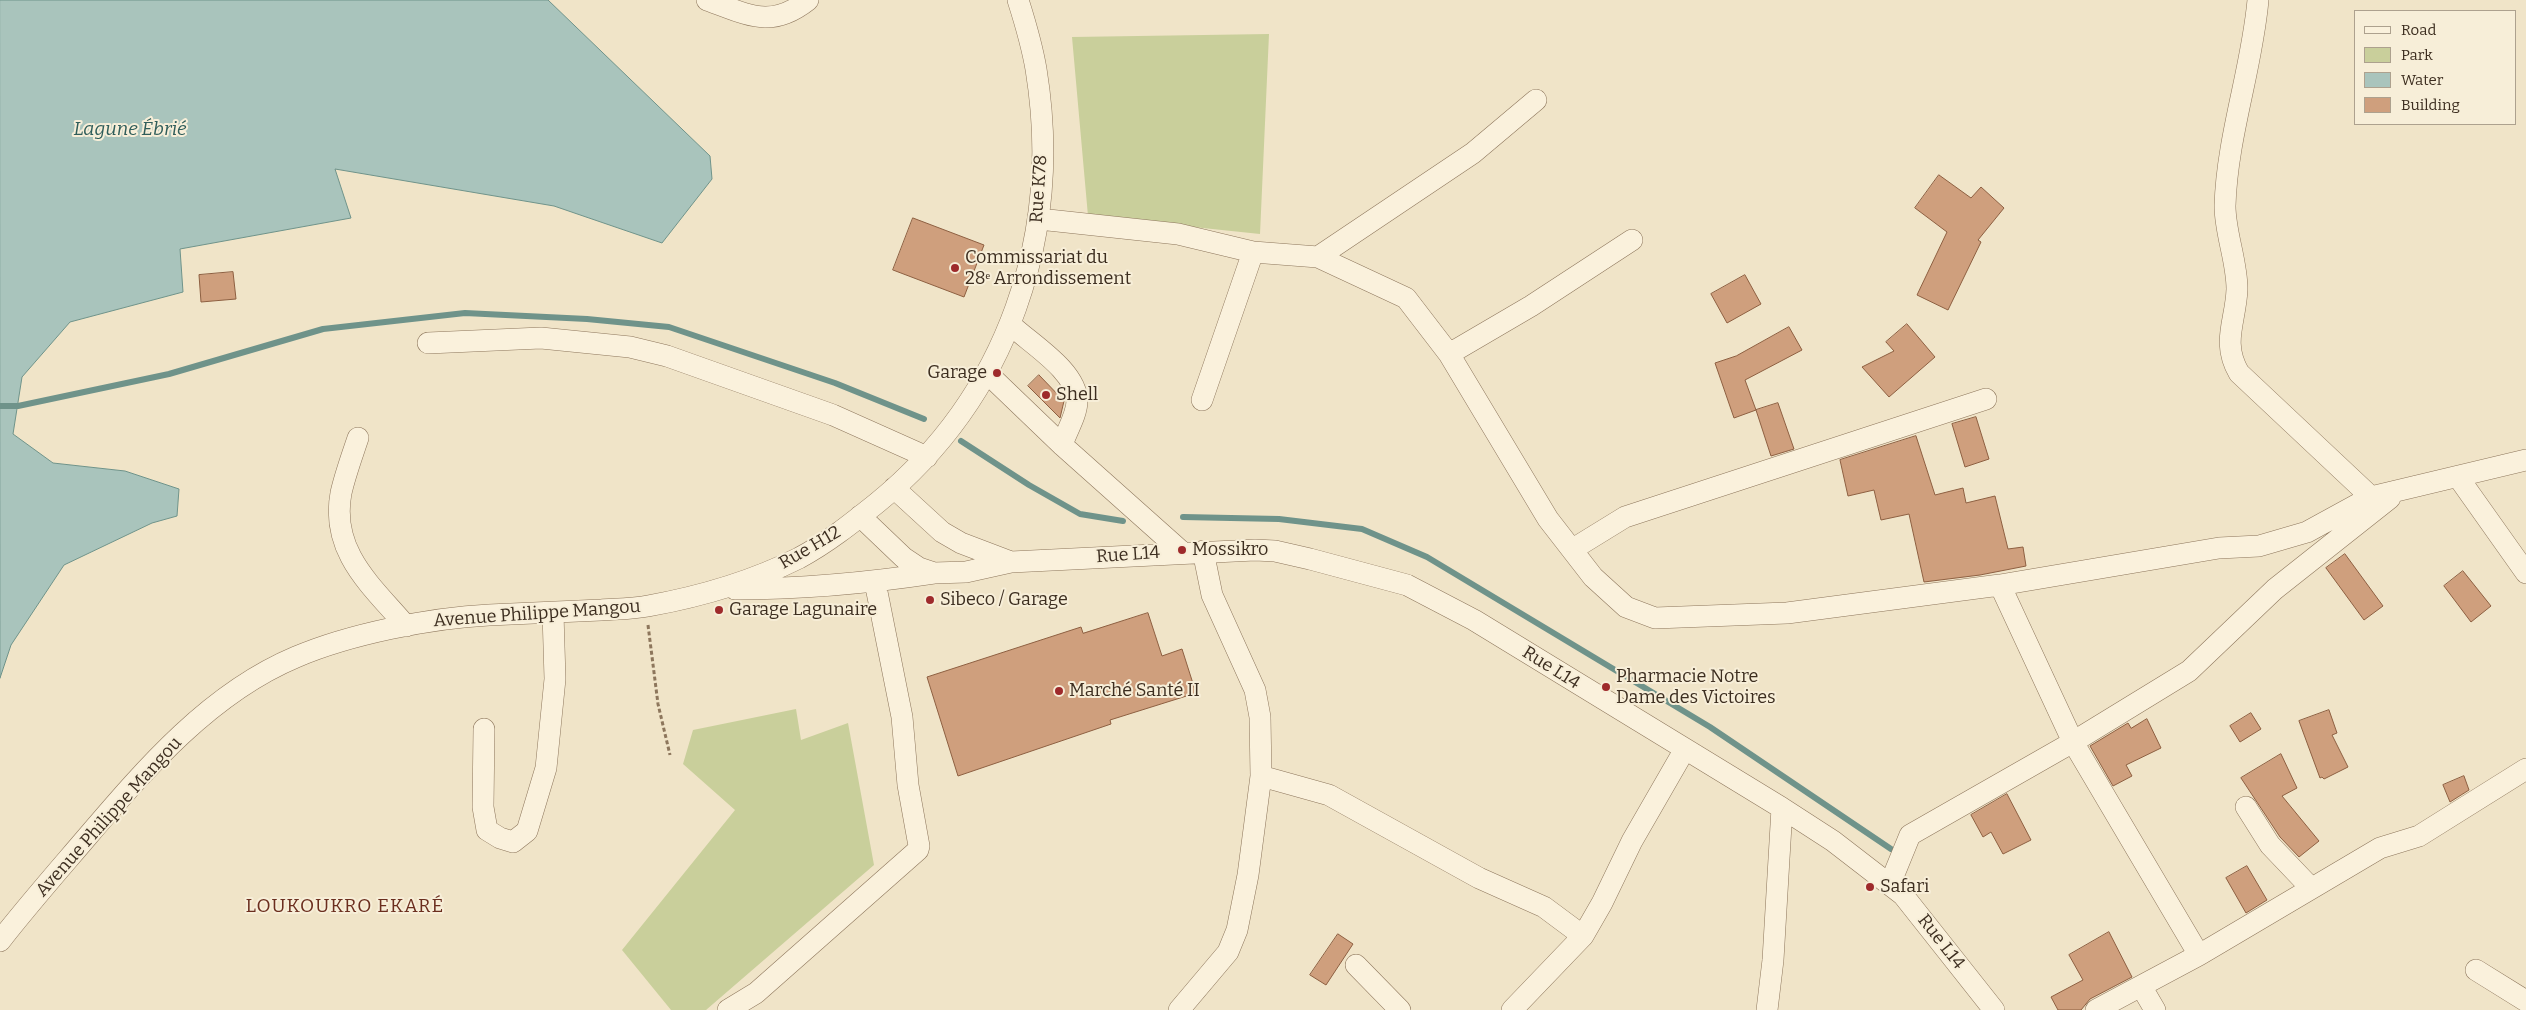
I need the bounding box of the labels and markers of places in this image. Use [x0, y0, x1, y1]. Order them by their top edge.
place label: Commissariat du 28ᵉ Arrondissement [965, 247, 1131, 290]
marker: Commissariat du 28ᵉ Arrondissement [949, 262, 961, 274]
place label: Garage [927, 362, 987, 384]
marker: Garage [991, 367, 1003, 379]
place label: Shell [1056, 384, 1098, 406]
marker: Shell [1040, 389, 1052, 401]
place label: Mossikro [1192, 539, 1268, 561]
marker: Mossikro [1176, 544, 1188, 556]
place label: Sibeco / Garage [940, 589, 1068, 611]
marker: Sibeco / Garage [924, 594, 936, 606]
place label: Garage Lagunaire [729, 599, 877, 621]
marker: Garage Lagunaire [713, 604, 725, 616]
place label: Pharmacie Notre Dame des Victoires [1616, 666, 1776, 709]
place label: Marché Santé II [1069, 680, 1200, 702]
marker: Pharmacie Notre Dame des Victoires [1600, 681, 1612, 693]
marker: Marché Santé II [1053, 685, 1065, 697]
place label: Safari [1880, 876, 1929, 898]
marker: Safari [1864, 881, 1876, 893]

